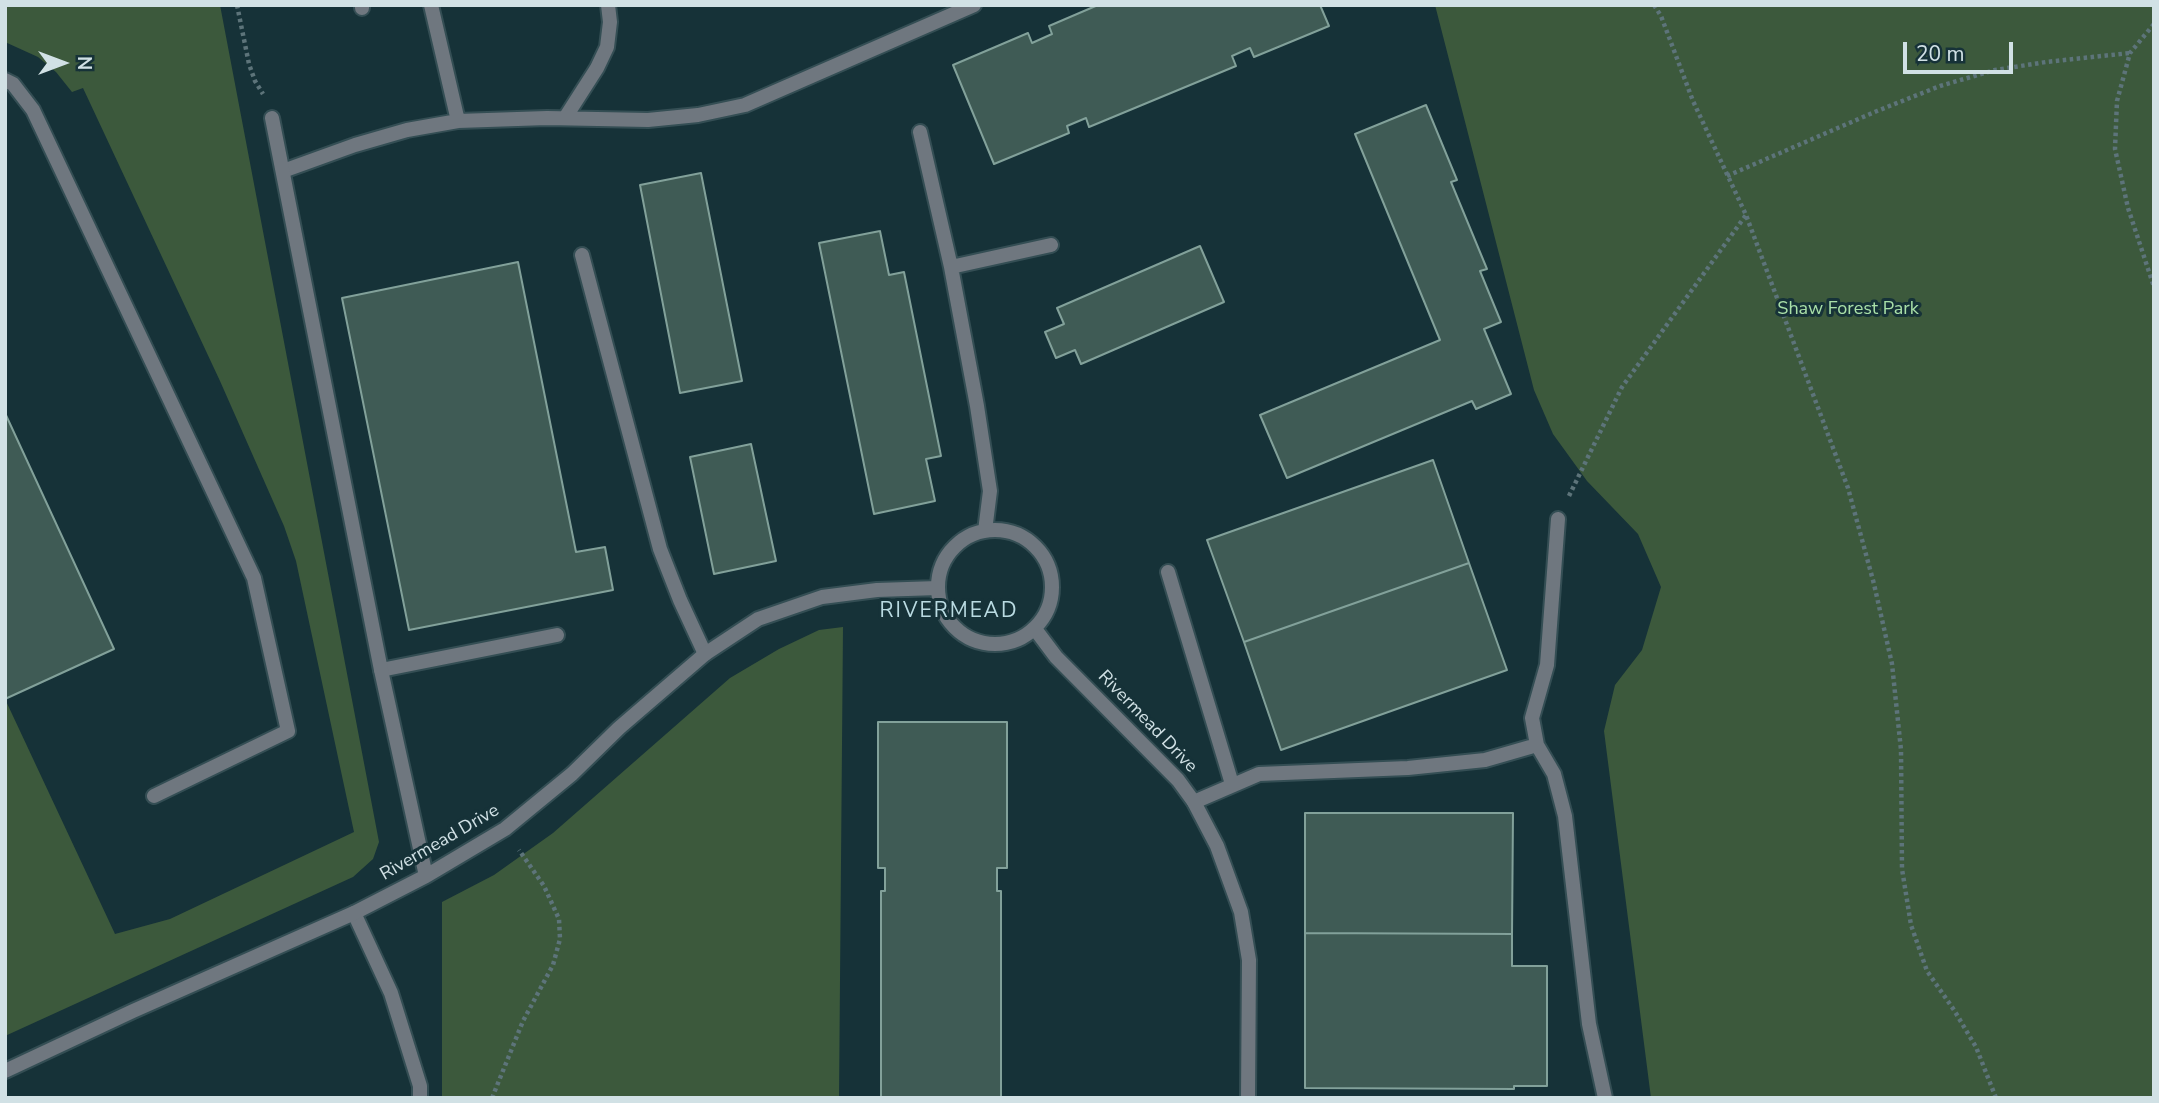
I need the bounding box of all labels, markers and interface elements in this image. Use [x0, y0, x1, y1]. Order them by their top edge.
north arrow [28, 28, 98, 98]
scale bar [1907, 28, 2017, 72]
text: 20 m [1916, 40, 1965, 68]
text: N [71, 56, 97, 70]
park label: Shaw Forest Park [1777, 299, 1919, 321]
district label: RIVERMEAD [881, 599, 1017, 625]
street label: Rivermead Drive [1093, 666, 1201, 778]
street label: Rivermead Drive [377, 800, 503, 886]

